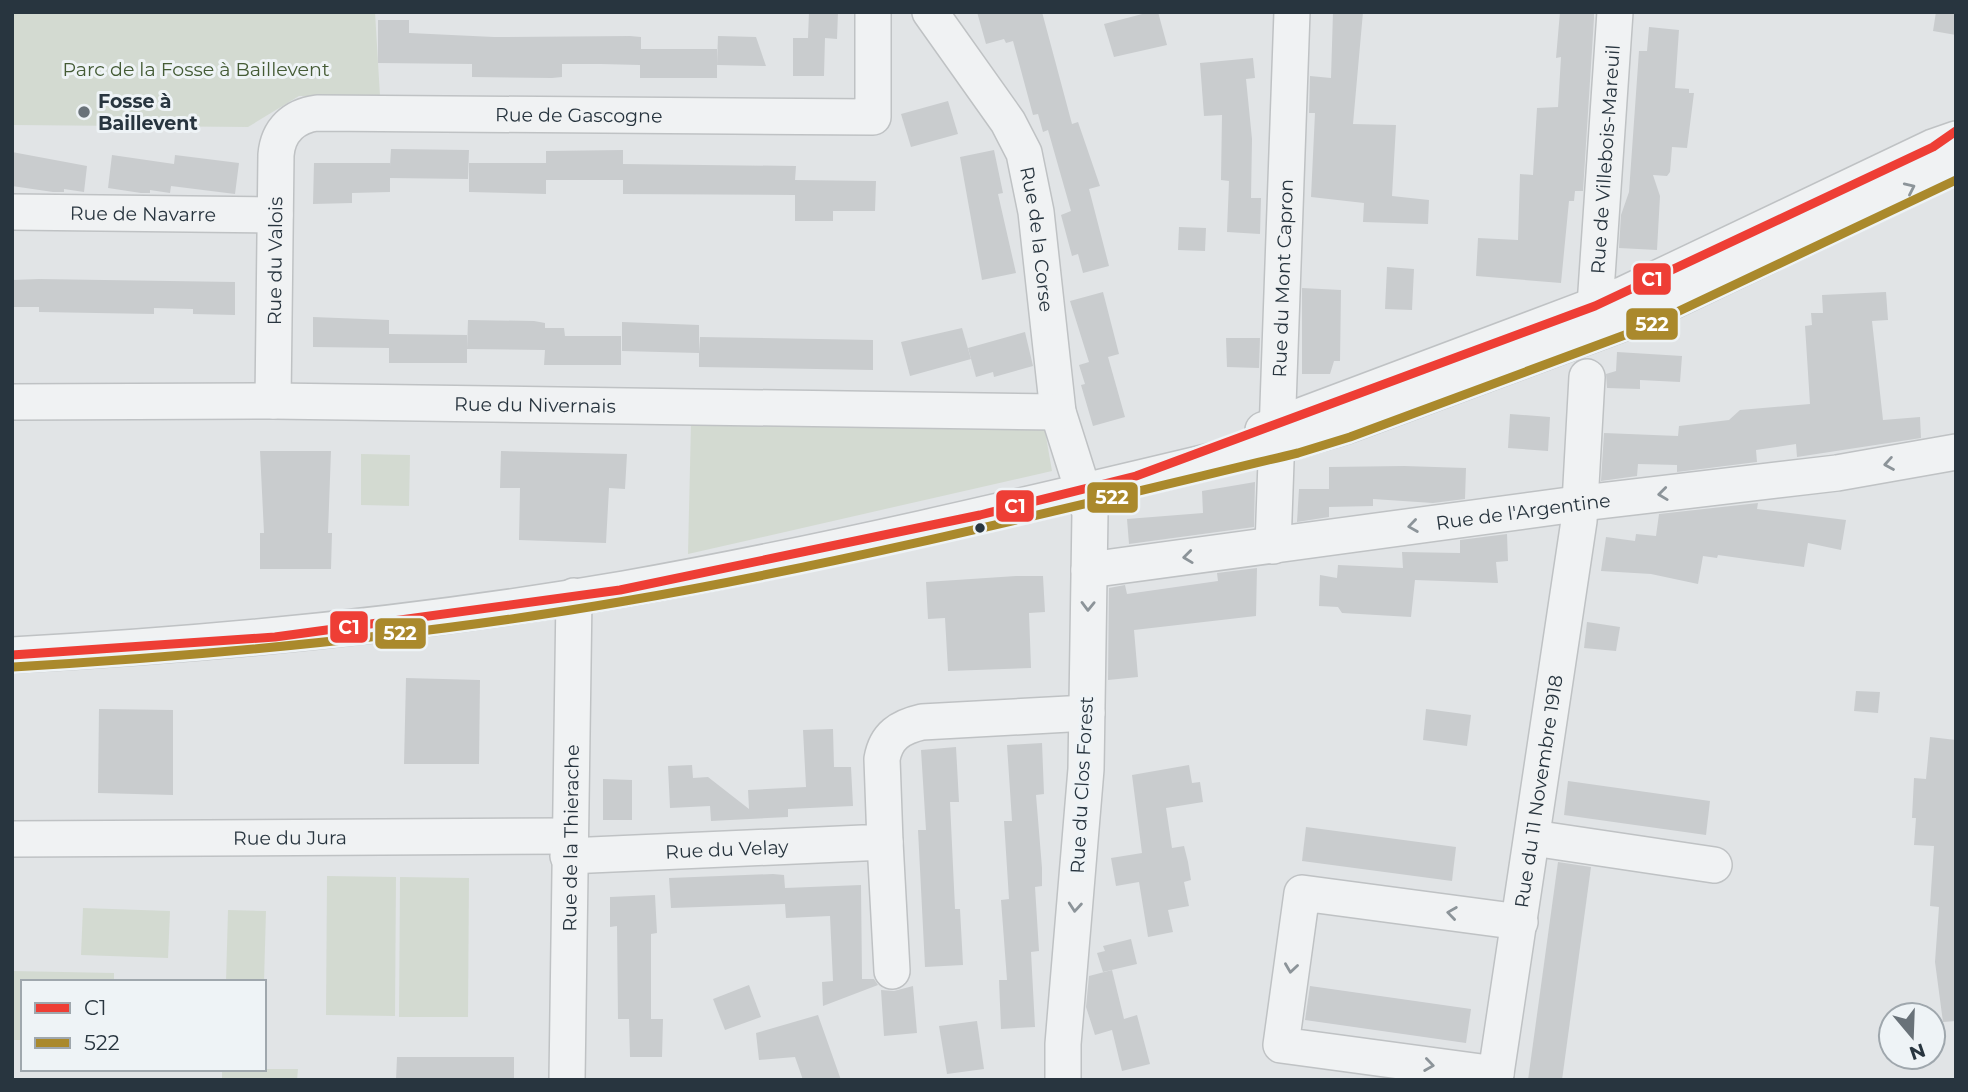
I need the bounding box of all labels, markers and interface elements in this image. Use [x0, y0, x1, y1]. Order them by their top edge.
street label: Rue de Villebois-Mareuil [1586, 44, 1624, 275]
park label: Parc de la Fosse à Baillevent [62, 58, 330, 81]
place label: Fosse à Baillevent [98, 90, 198, 135]
street label: Rue de Gascogne [495, 103, 663, 127]
marker: Fosse à Baillevent [76, 104, 92, 120]
street label: Rue de la Corse [1015, 164, 1058, 313]
street label: Rue du Mont Capron [1268, 178, 1298, 378]
one-way arrow [1903, 183, 1915, 197]
street label: Rue du Valois [262, 197, 287, 325]
street label: Rue de Navarre [70, 201, 216, 226]
line badge: C1 [1632, 262, 1672, 296]
text: C1 [1641, 268, 1663, 291]
line badge: 522 [1625, 307, 1679, 341]
text: 522 [1635, 313, 1669, 336]
street label: Rue du Nivernais [454, 392, 616, 417]
one-way arrow [1883, 456, 1895, 471]
line badge: 522 [1086, 481, 1139, 514]
text: 522 [1095, 486, 1129, 509]
one-way arrow [1657, 486, 1668, 501]
street label: Rue de l'Argentine [1434, 488, 1612, 534]
line badge: C1 [995, 489, 1035, 523]
text: C1 [1004, 495, 1026, 518]
one-way arrow [1407, 518, 1419, 533]
unlabelled marker [973, 521, 987, 535]
one-way arrow [1182, 550, 1194, 565]
one-way arrow [1081, 601, 1096, 612]
line badge: C1 [329, 610, 369, 644]
text: C1 [338, 616, 360, 639]
line badge: 522 [374, 617, 427, 650]
text: 522 [383, 622, 417, 645]
street label: Rue du 11 Novembre 1918 [1510, 673, 1567, 909]
street label: Rue du Clos Forest [1066, 695, 1098, 874]
street label: Rue de la Thierache [558, 744, 583, 932]
street label: Rue du Jura [233, 826, 347, 849]
street label: Rue du Velay [665, 835, 790, 863]
one-way arrow [1068, 901, 1083, 912]
one-way arrow [1446, 906, 1458, 921]
one-way arrow [1284, 962, 1299, 974]
legend [21, 980, 266, 1071]
text: C1 [84, 995, 107, 1020]
north arrow [1877, 1001, 1947, 1071]
text: 522 [84, 1030, 120, 1055]
text: N [1906, 1038, 1928, 1065]
one-way arrow [1423, 1058, 1435, 1073]

